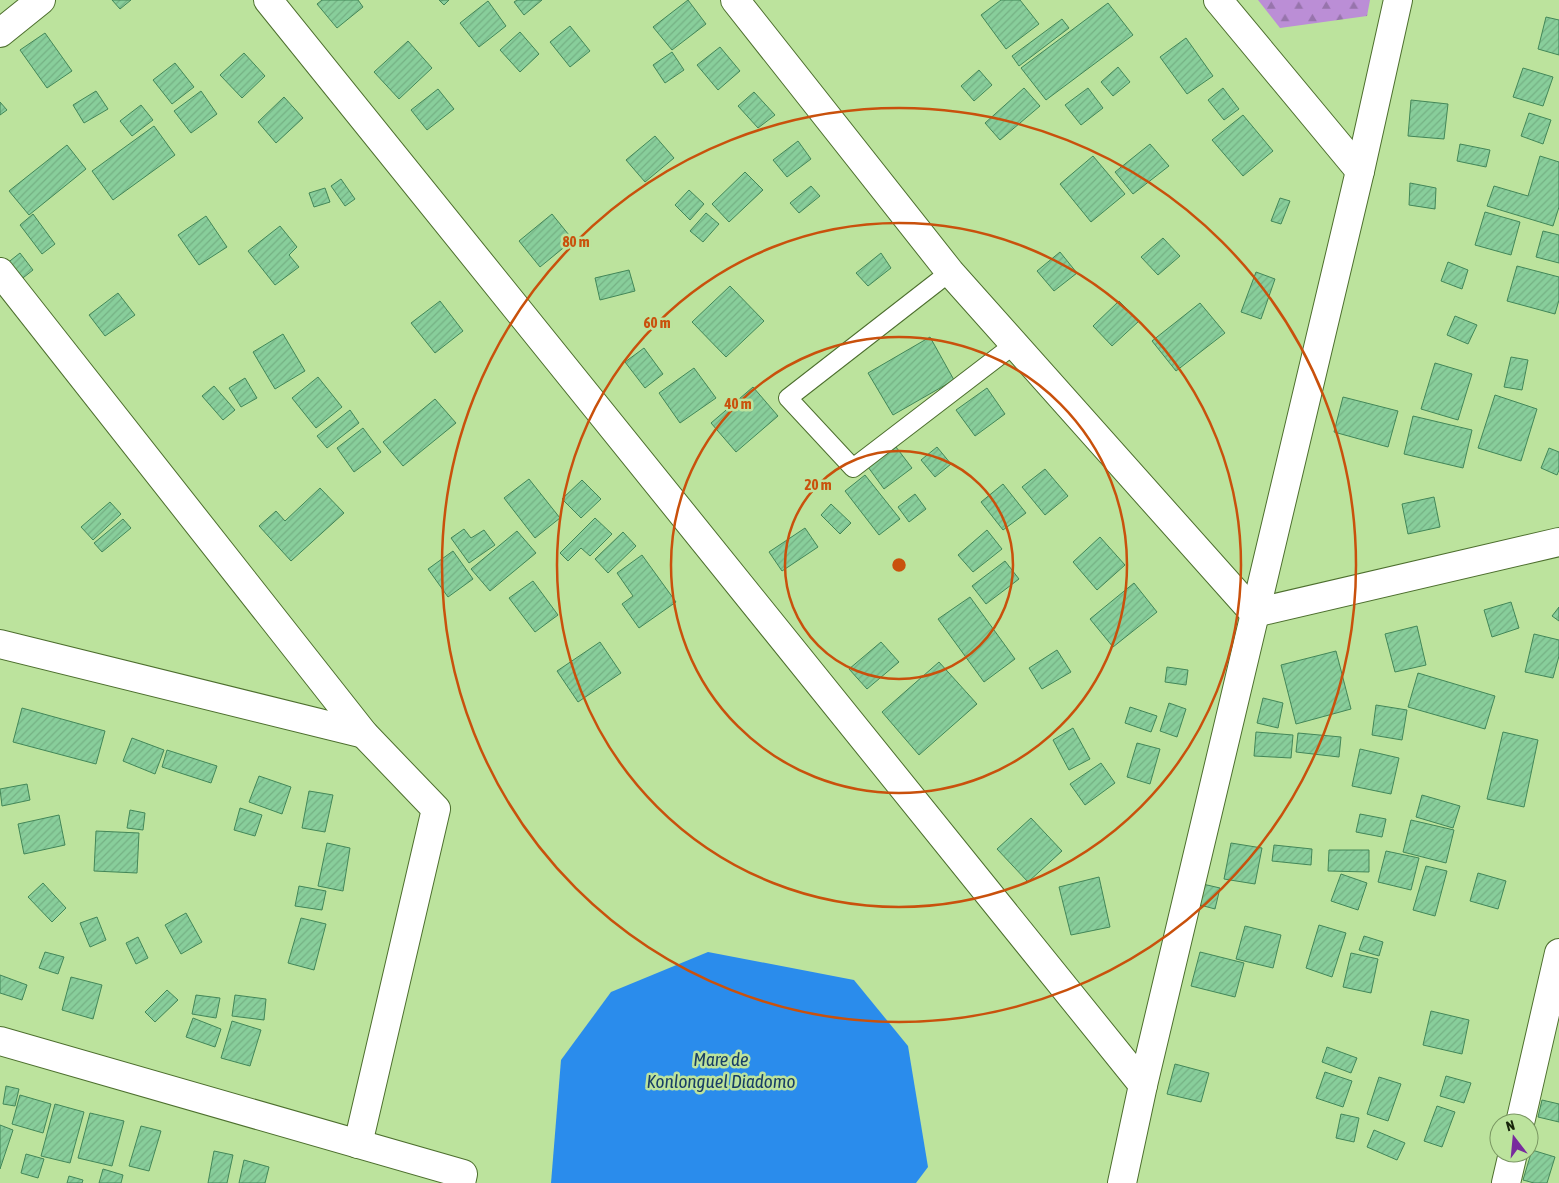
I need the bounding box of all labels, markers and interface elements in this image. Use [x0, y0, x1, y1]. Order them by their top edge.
text: 80 m [563, 233, 590, 250]
text: 60 m [644, 314, 671, 331]
text: 40 m [724, 395, 752, 412]
text: 20 m [805, 476, 832, 493]
centre of rings [890, 556, 908, 574]
water label: Mare de Konlonguel Diadomo [647, 1048, 795, 1092]
north arrow [1489, 1113, 1539, 1163]
text: N [1504, 1117, 1517, 1134]

